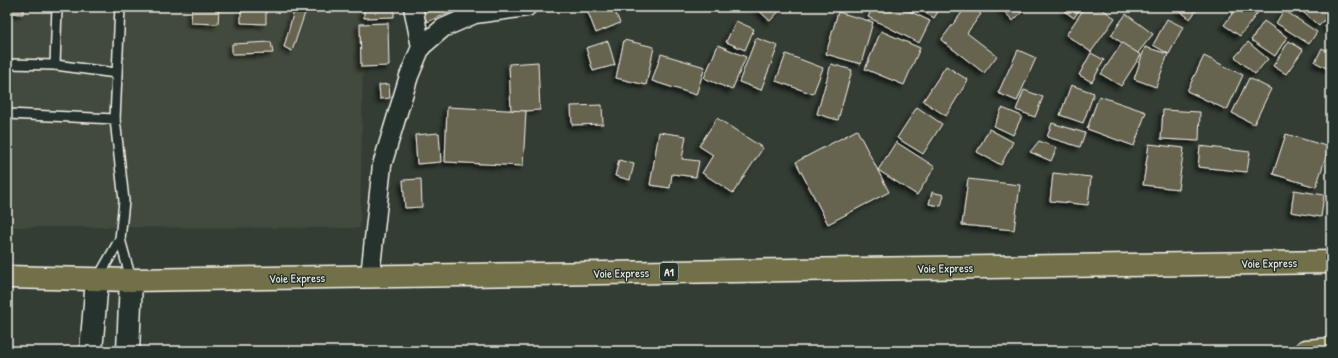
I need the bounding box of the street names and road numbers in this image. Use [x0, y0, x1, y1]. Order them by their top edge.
street label: Voie Express [1241, 254, 1298, 272]
street label: Voie Express [917, 259, 974, 277]
road number: A1 [660, 263, 678, 281]
street label: Voie Express [593, 264, 650, 282]
street label: Voie Express [269, 269, 326, 287]

